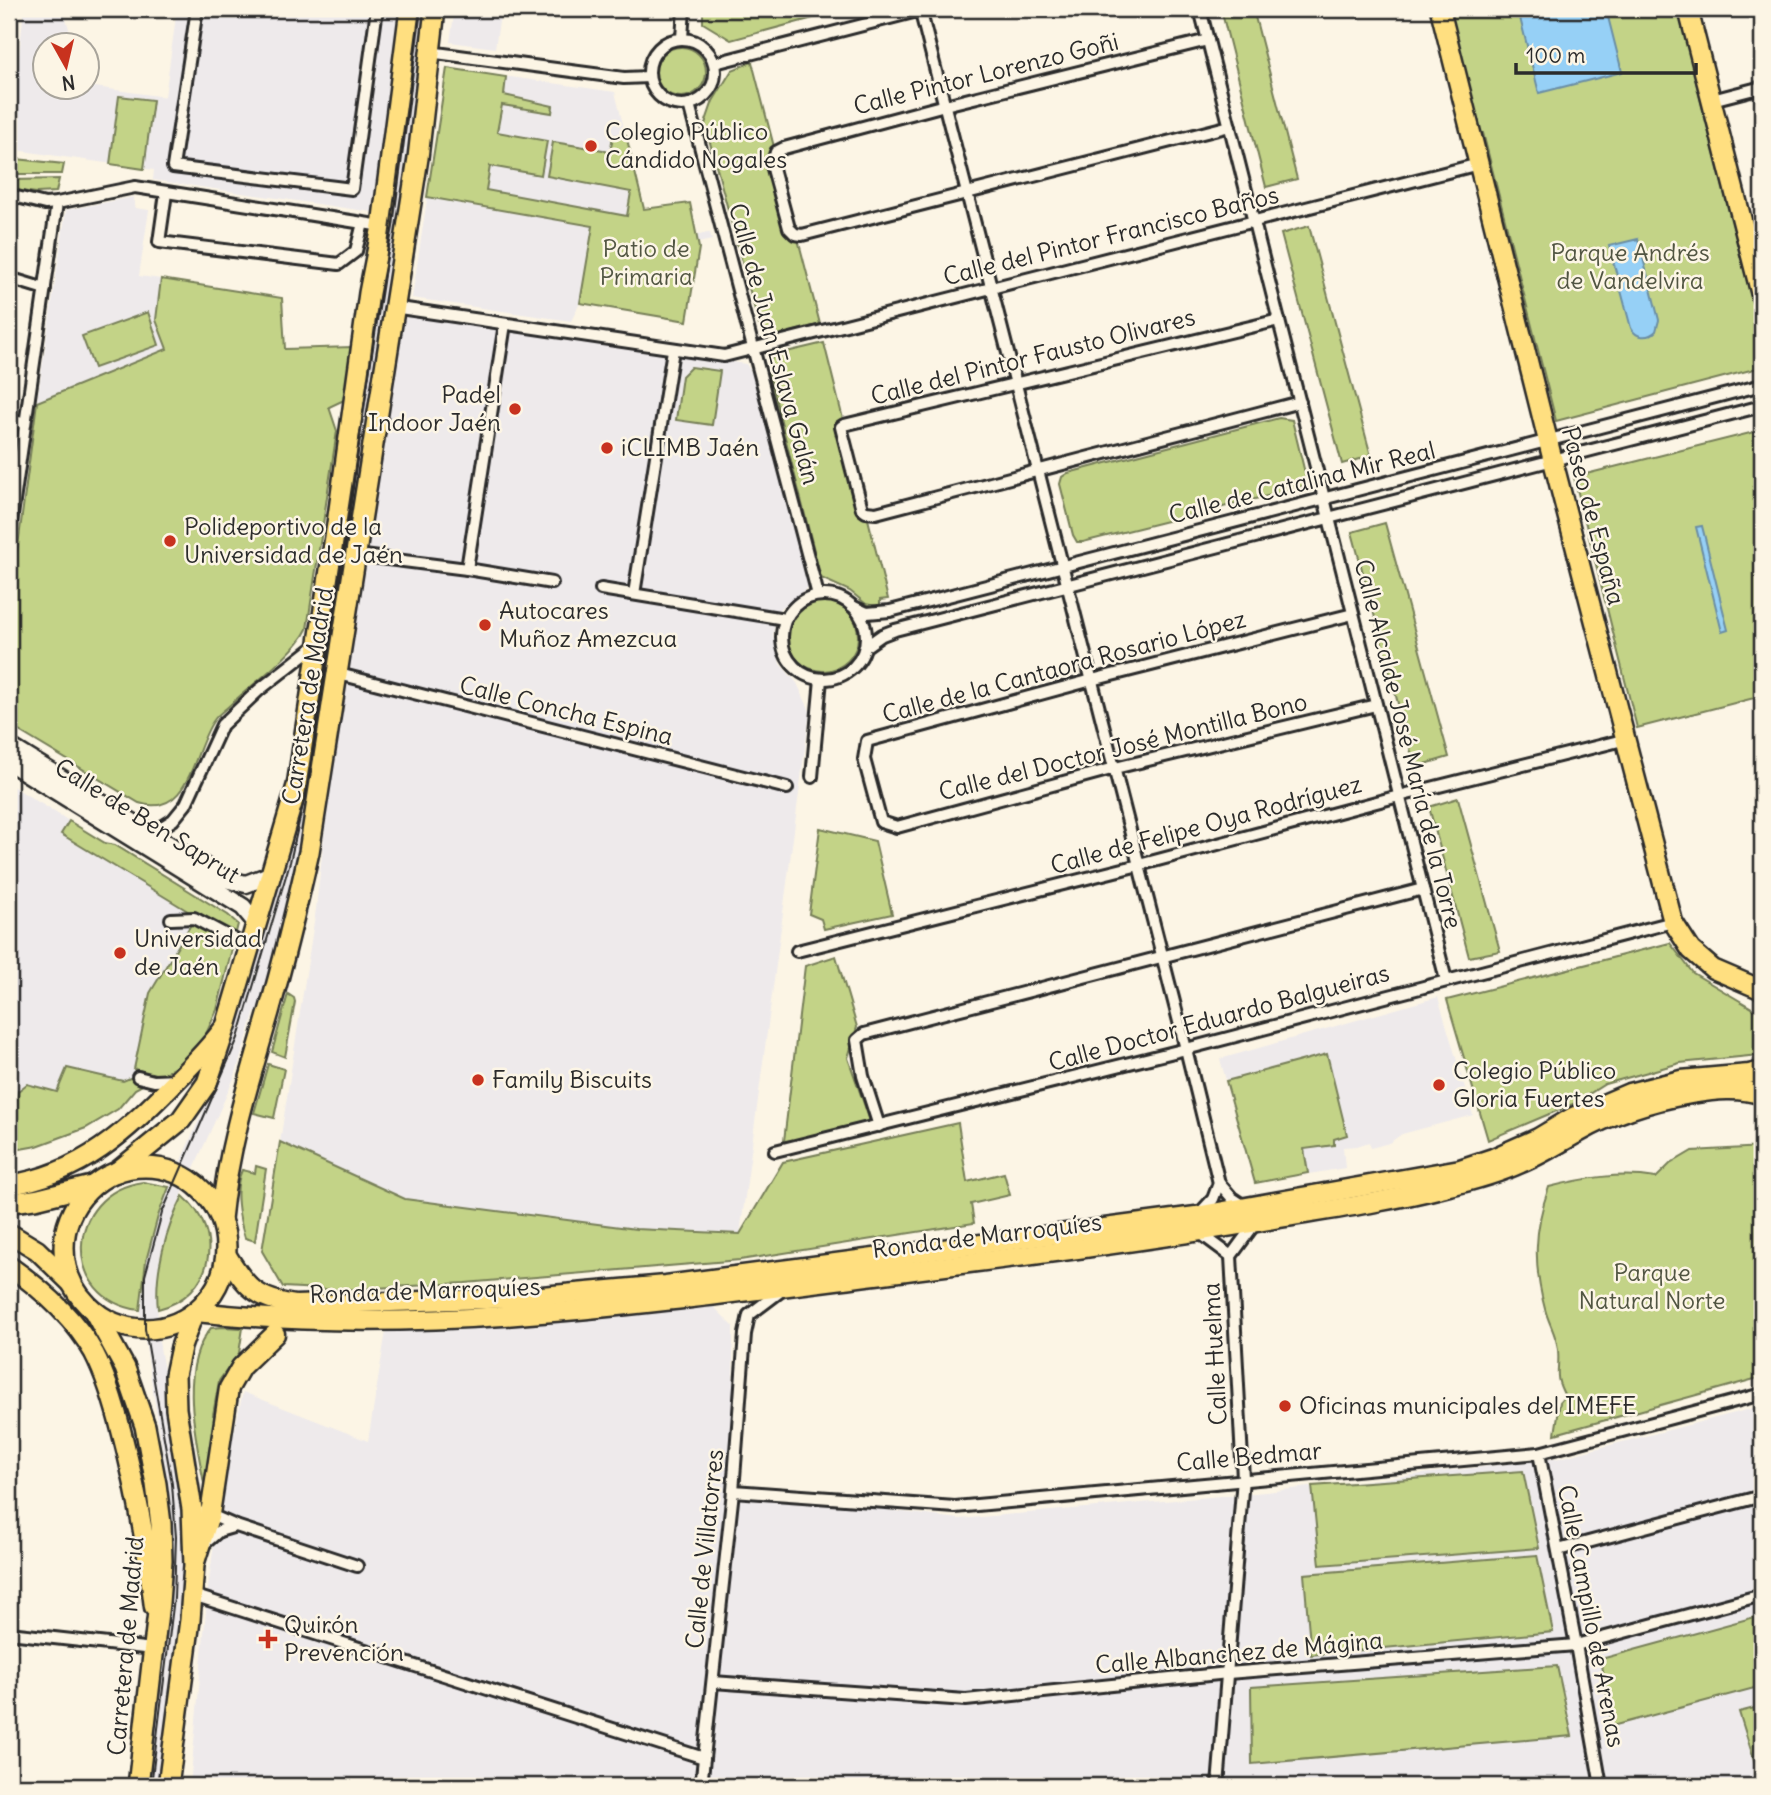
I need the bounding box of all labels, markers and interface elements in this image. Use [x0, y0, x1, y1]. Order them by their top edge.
street label: Calle Pintor Lorenzo Goñi [850, 26, 1121, 120]
north arrow [32, 32, 102, 102]
scale bar [1516, 32, 1696, 76]
text: 100 m [1526, 42, 1585, 69]
text: N [60, 70, 77, 96]
place label: Colegio Público Cándido Nogales [605, 116, 787, 174]
marker: Colegio Público Cándido Nogales [583, 138, 599, 154]
street label: Calle del Pintor Francisco Baños [940, 179, 1281, 291]
street label: Calle de Juan Eslava Galán [723, 200, 827, 488]
park label: Patio de Primaria [599, 233, 693, 291]
park label: Parque Andrés de Vandelvira [1550, 237, 1710, 295]
street label: Calle del Pintor Fausto Olivares [868, 301, 1198, 411]
place label: Padel Indoor Jaén [368, 379, 501, 437]
marker: Padel Indoor Jaén [507, 401, 523, 417]
street label: Paseo de España [1556, 423, 1632, 608]
place label: iCLIMB Jaén [621, 432, 759, 462]
street label: Calle de Catalina Mir Real [1165, 434, 1438, 530]
marker: iCLIMB Jaén [599, 440, 615, 456]
place label: Polideportivo de la Universidad de Jaén [184, 511, 403, 569]
marker: Polideportivo de la Universidad de Jaén [162, 533, 178, 549]
street label: Calle Alcalde José María de la Torre [1348, 556, 1469, 932]
street label: Carretera de Madrid [275, 585, 339, 807]
place label: Autocares Muñoz Amezcua [499, 595, 677, 653]
street label: Calle de la Cantaora Rosario López [879, 603, 1249, 729]
marker: Autocares Muñoz Amezcua [477, 617, 493, 633]
street label: Calle Concha Espina [456, 669, 676, 751]
street label: Calle del Doctor José Montilla Bono [936, 686, 1310, 806]
street label: Calle de Ben Saprut [50, 751, 245, 889]
street label: Calle de Felipe Oya Rodríguez [1047, 768, 1365, 880]
place label: Universidad de Jaén [134, 923, 262, 981]
marker: Universidad de Jaén [112, 945, 128, 961]
street label: Calle Doctor Eduardo Balgueiras [1045, 957, 1392, 1077]
place label: Colegio Público Gloria Fuertes [1453, 1055, 1616, 1113]
place label: Family Biscuits [492, 1064, 652, 1094]
marker: Family Biscuits [470, 1072, 486, 1088]
marker: Colegio Público Gloria Fuertes [1431, 1077, 1447, 1093]
street label: Ronda de Marroquíes [870, 1206, 1103, 1264]
park label: Parque Natural Norte [1579, 1257, 1725, 1315]
street label: Ronda de Marroquíes [309, 1271, 541, 1309]
street label: Calle Huelma [1195, 1282, 1233, 1426]
place label: Oficinas municipales del IMEFE [1299, 1390, 1636, 1420]
marker: Oficinas municipales del IMEFE [1277, 1398, 1293, 1414]
street label: Calle Bedmar [1175, 1435, 1323, 1477]
street label: Calle de Villatorres [679, 1448, 729, 1650]
street label: Calle Campillo de Arenas [1552, 1482, 1632, 1750]
street label: Carretera de Madrid [100, 1535, 150, 1757]
place label: Quirón Prevención [284, 1609, 404, 1667]
street label: Calle Albanchez de Mágina [1094, 1624, 1384, 1680]
marker: Quirón Prevención [258, 1629, 278, 1649]

